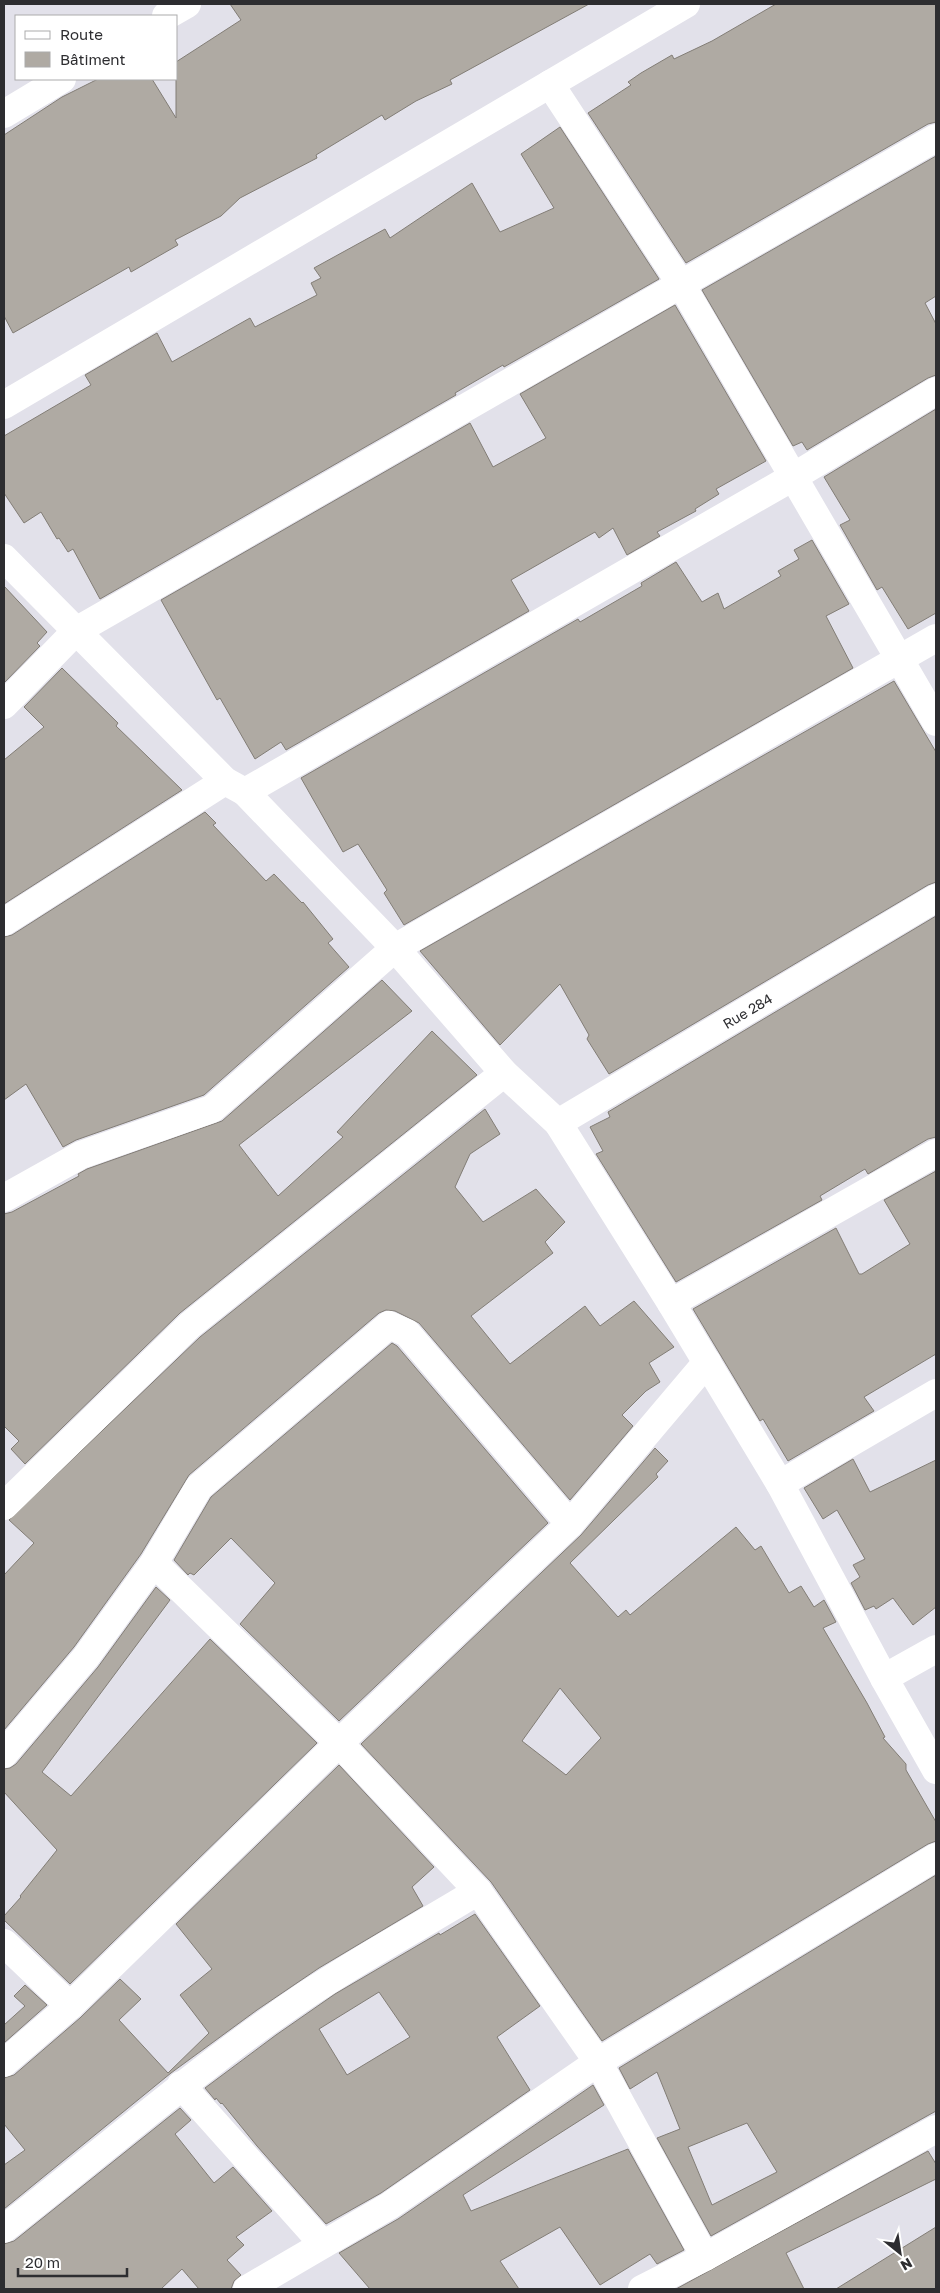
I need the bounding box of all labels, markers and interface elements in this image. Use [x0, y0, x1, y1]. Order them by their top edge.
legend [15, 15, 178, 80]
text: Route [60, 25, 103, 43]
text: Bâtiment [60, 50, 125, 68]
street label: Rue 284 [719, 989, 775, 1032]
north arrow [875, 2228, 925, 2278]
scale bar [18, 2246, 126, 2278]
text: 20 m [25, 2253, 60, 2271]
text: N [898, 2255, 916, 2275]

